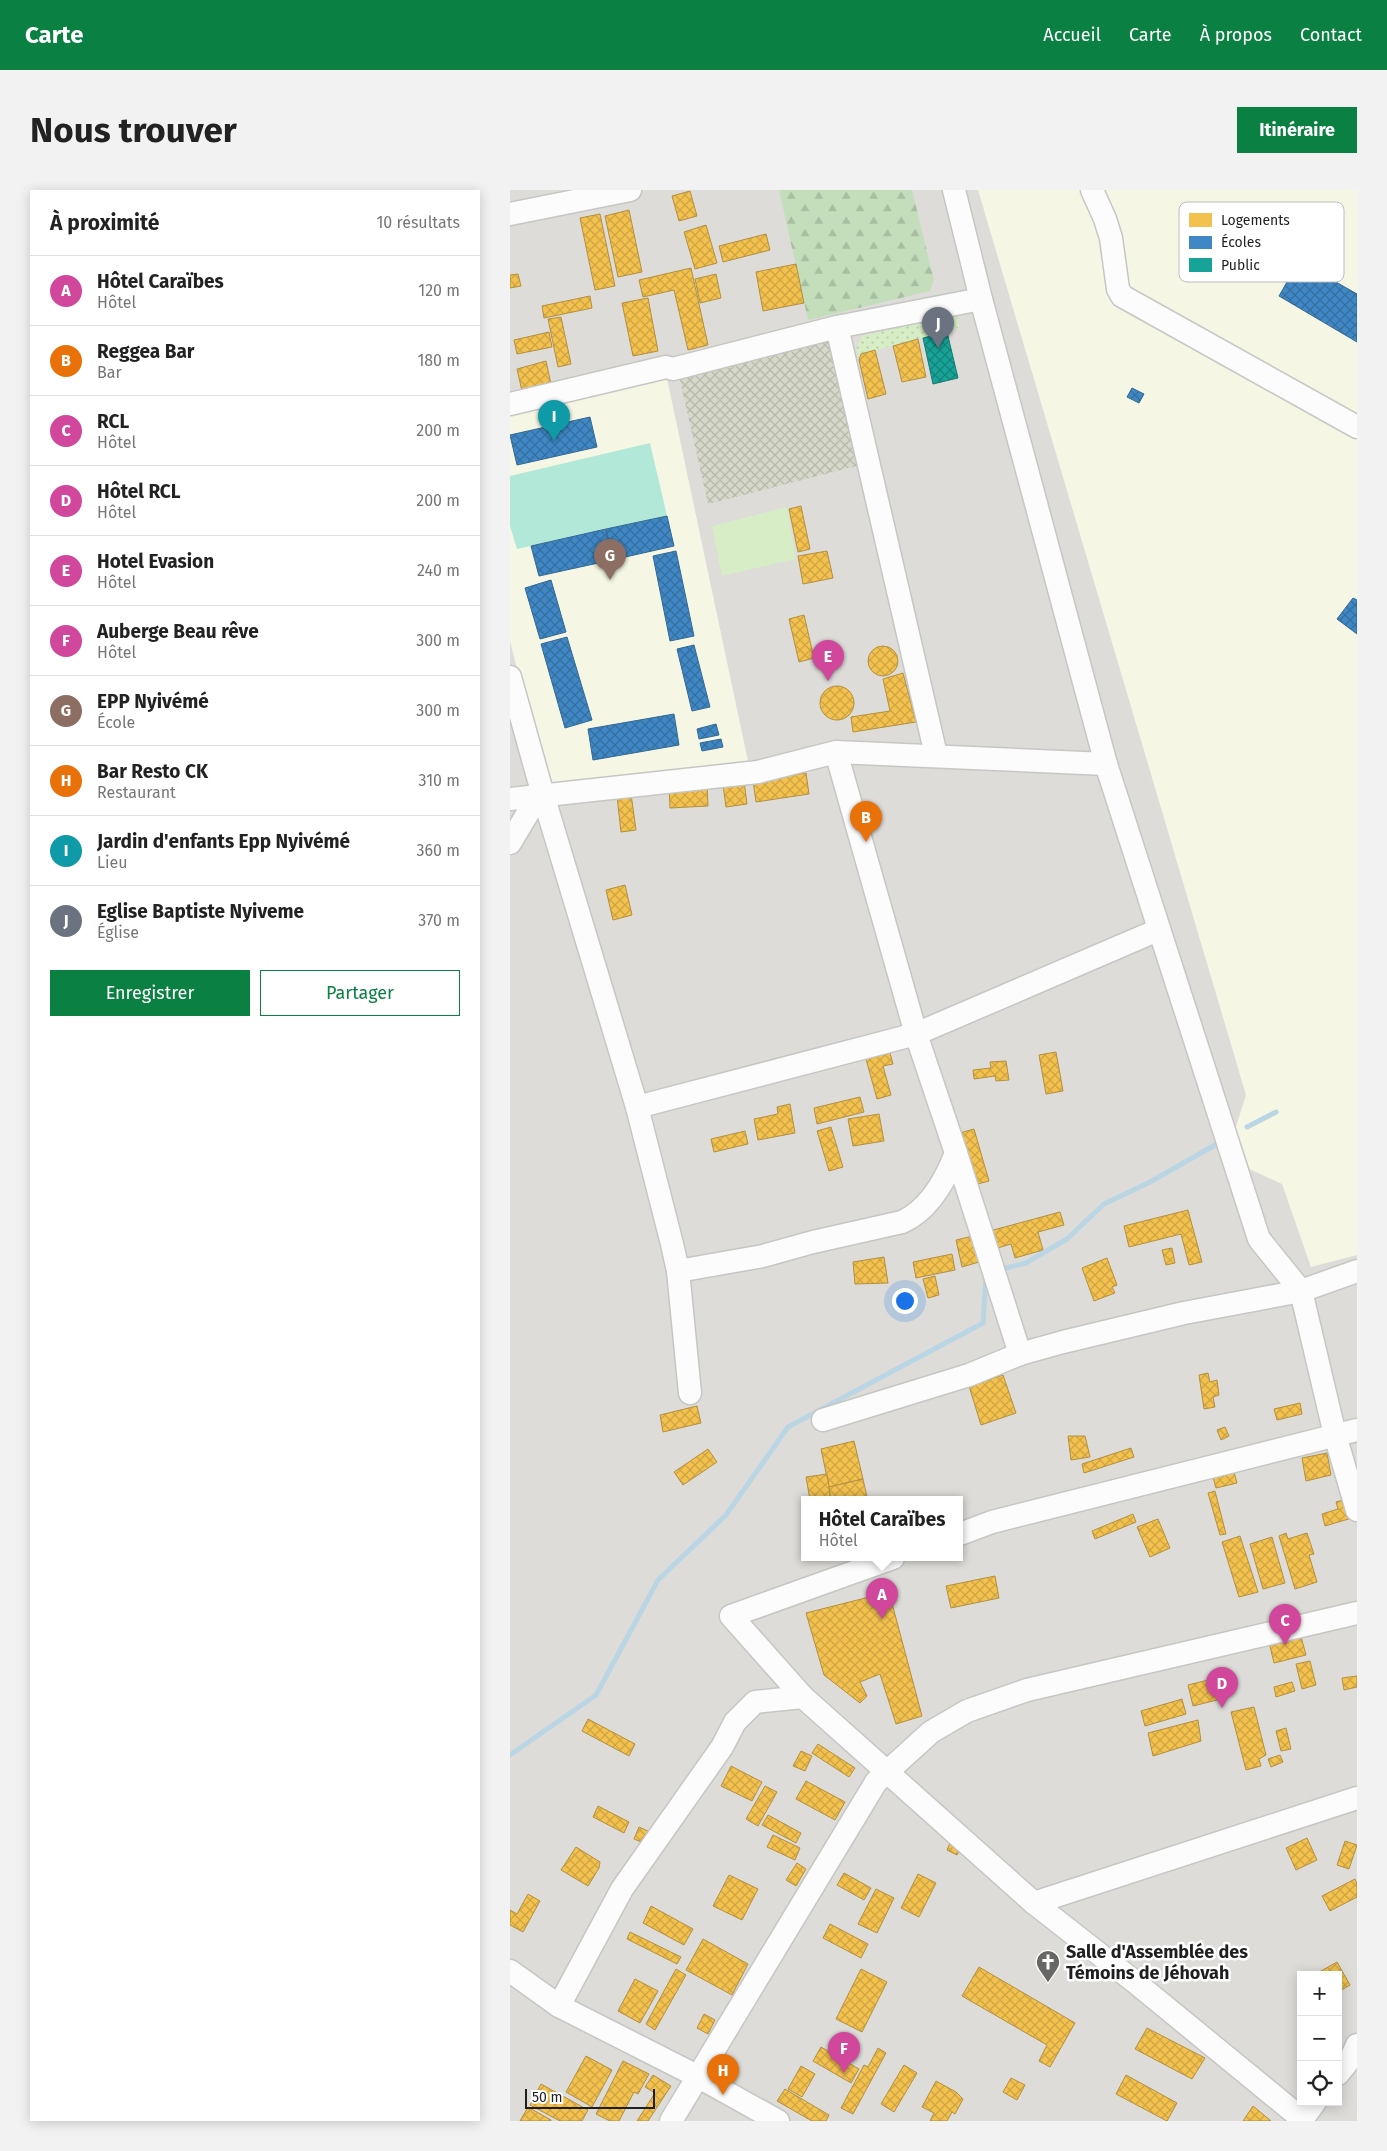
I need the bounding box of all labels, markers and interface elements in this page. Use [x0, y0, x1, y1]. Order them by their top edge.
text: Carte [25, 21, 83, 49]
text: Accueil [1043, 24, 1101, 46]
text: Carte [1129, 24, 1172, 46]
text: À propos [1200, 24, 1272, 46]
text: Contact [1300, 24, 1362, 46]
button: Itinéraire [1237, 107, 1357, 153]
text: Nous trouver [30, 109, 237, 151]
legend [1179, 202, 1344, 282]
text: À proximité [50, 210, 159, 236]
text: Logements [1221, 212, 1290, 229]
text: 10 résultats [376, 213, 460, 232]
text: Écoles [1221, 233, 1261, 251]
text: Public [1221, 257, 1260, 274]
text: Hôtel Caraïbes [97, 270, 224, 293]
text: A [61, 281, 71, 300]
text: 120 m [418, 281, 460, 300]
text: Hôtel [97, 293, 136, 312]
pin: J [922, 307, 954, 348]
text: Reggea Bar [97, 340, 194, 363]
text: B [61, 351, 71, 370]
text: 180 m [417, 351, 460, 370]
text: Bar [97, 363, 122, 382]
pin: I [538, 400, 570, 441]
text: RCL [97, 410, 129, 433]
text: C [61, 421, 71, 440]
text: 200 m [416, 421, 460, 440]
text: Hôtel [97, 433, 136, 452]
text: Hôtel RCL [97, 480, 181, 503]
text: D [61, 491, 71, 510]
text: 200 m [416, 491, 460, 510]
text: Hôtel [97, 503, 136, 522]
pin: G [594, 539, 626, 580]
text: Hotel Evasion [97, 550, 214, 573]
text: E [62, 561, 70, 580]
text: 240 m [417, 561, 460, 580]
text: Hôtel [97, 573, 136, 592]
text: Auberge Beau rêve [97, 620, 259, 643]
text: F [62, 631, 70, 650]
text: 300 m [416, 631, 460, 650]
pin: E [812, 640, 844, 681]
text: Hôtel [97, 643, 136, 662]
text: EPP Nyivémé [97, 690, 209, 713]
text: G [61, 701, 71, 720]
text: 300 m [416, 701, 460, 720]
text: École [97, 713, 135, 732]
text: Bar Resto CK [97, 760, 208, 783]
text: H [61, 771, 71, 790]
text: 310 m [419, 771, 460, 790]
text: Restaurant [97, 783, 176, 802]
pin: B [850, 801, 882, 842]
text: Jardin d'enfants Epp Nyivémé [97, 830, 350, 853]
text: I [64, 841, 68, 860]
text: 360 m [417, 841, 460, 860]
text: Lieu [97, 853, 128, 872]
text: Eglise Baptiste Nyiveme [97, 900, 304, 923]
text: J [63, 911, 69, 930]
text: 370 m [418, 911, 460, 930]
text: Église [97, 923, 139, 942]
button: Enregistrer [50, 970, 250, 1016]
button: Partager [260, 970, 460, 1016]
your location [892, 1288, 918, 1314]
popup [801, 1496, 963, 1561]
text: Hôtel Caraïbes [819, 1508, 945, 1531]
text: Hôtel [819, 1531, 858, 1550]
pin: A [866, 1578, 898, 1619]
pin: C [1269, 1604, 1301, 1645]
pin: D [1206, 1667, 1238, 1708]
place label: Salle d'Assemblée des Témoins de Jéhovah [1066, 1941, 1248, 1984]
church icon: Salle d'Assemblée des Témoins de Jéhovah [1035, 1949, 1061, 1983]
map controls [1297, 1971, 1342, 2106]
button: + [1297, 1971, 1342, 2016]
button: − [1297, 2016, 1342, 2061]
pin: F [828, 2032, 860, 2073]
pin: H [707, 2054, 739, 2095]
button: locate [1297, 2061, 1342, 2106]
scale bar [525, 2086, 655, 2109]
text: 50 m [532, 2089, 563, 2106]

